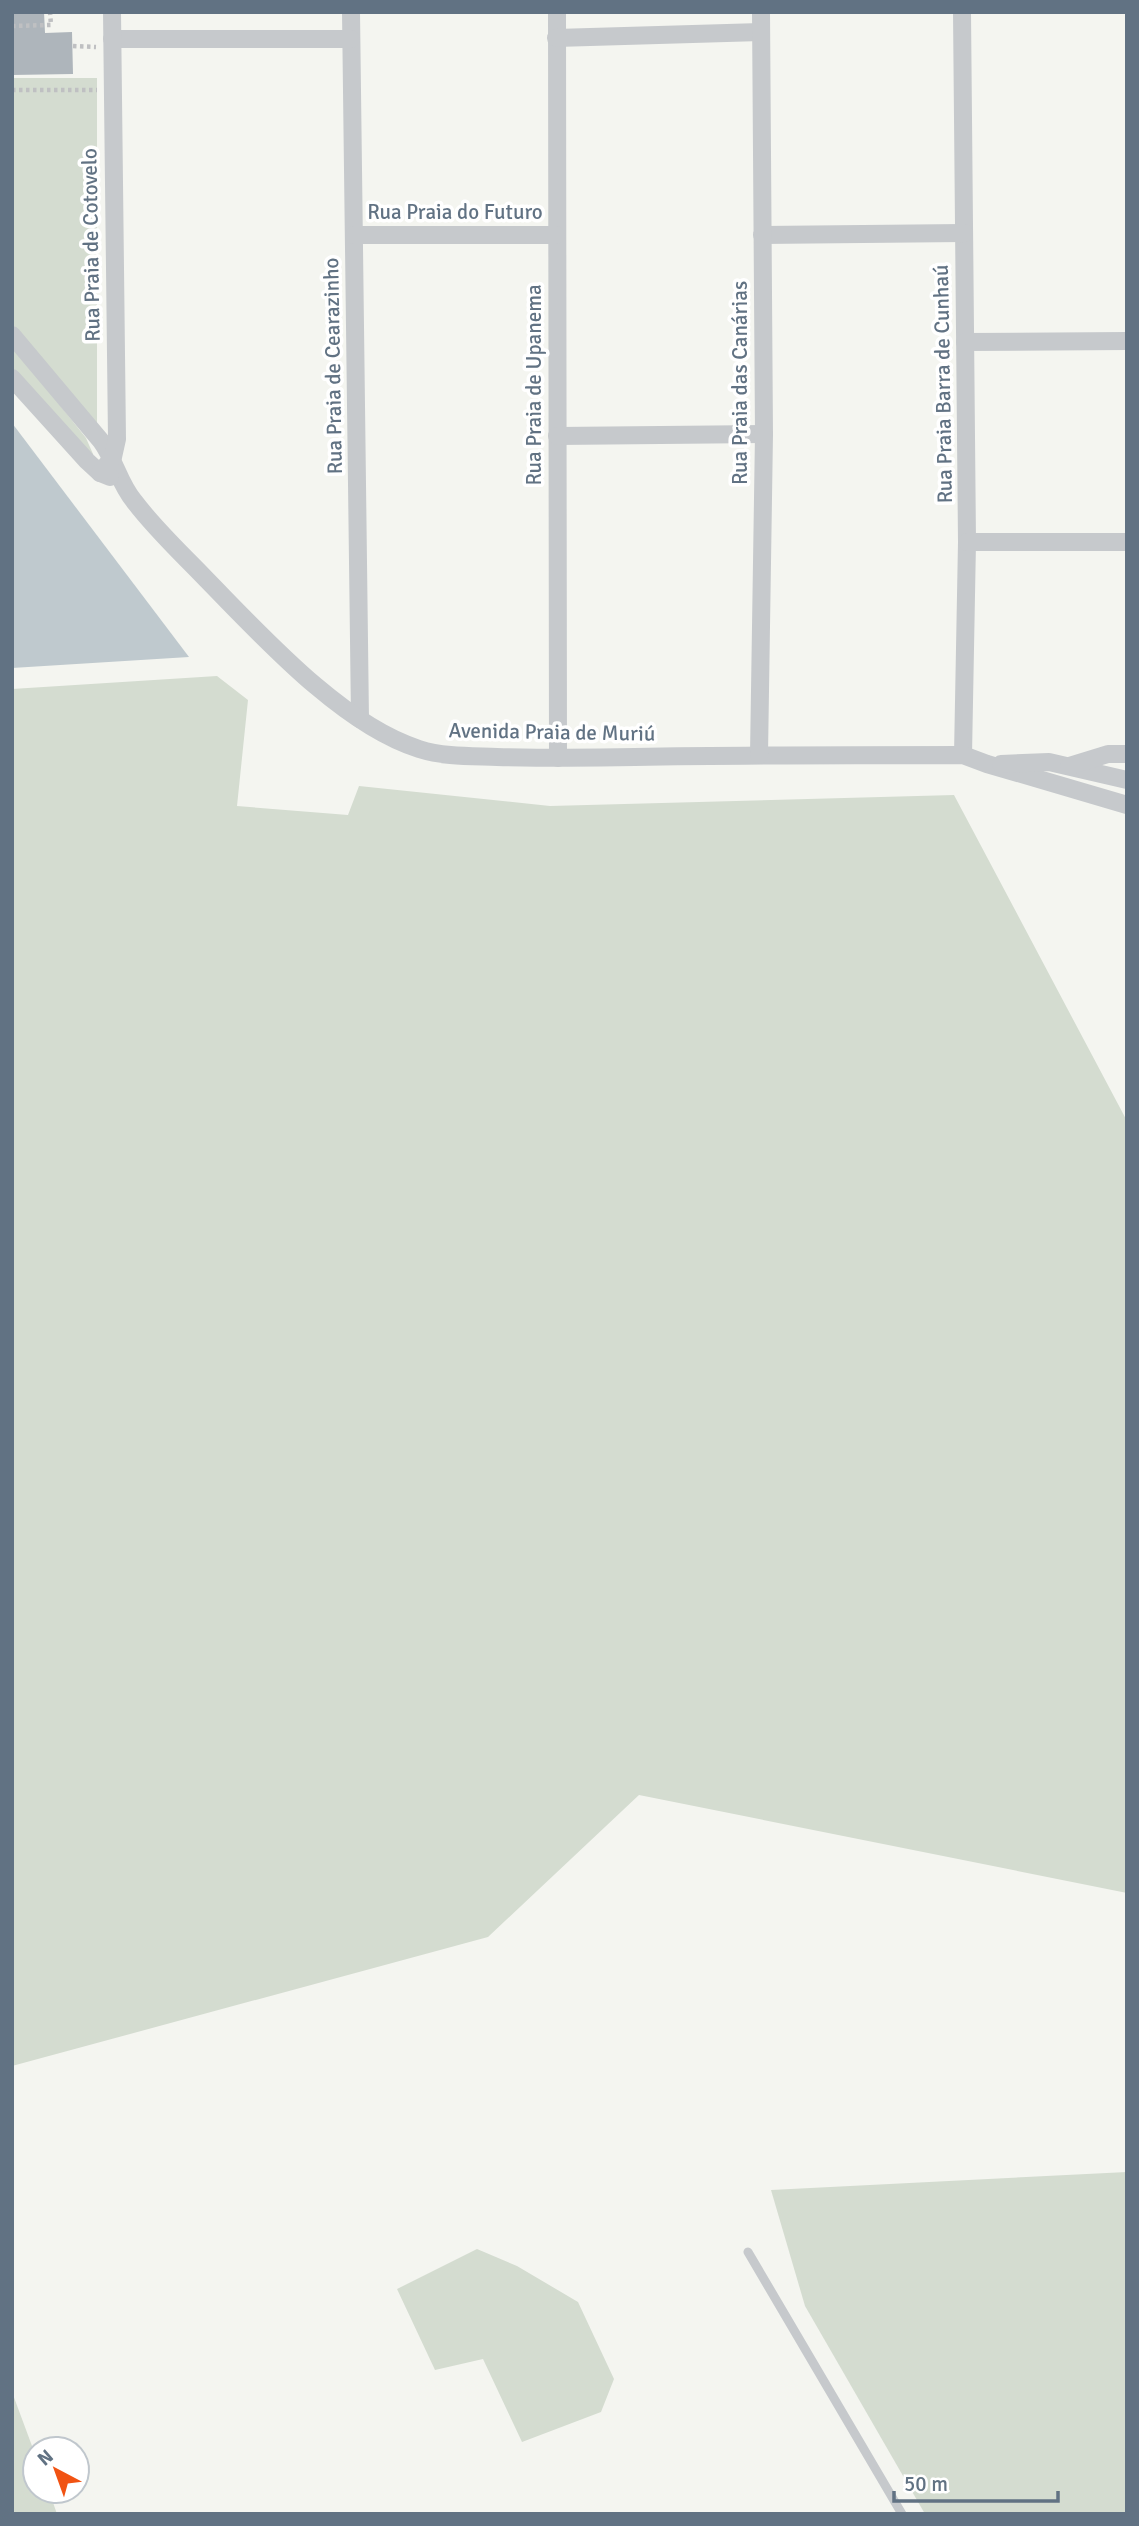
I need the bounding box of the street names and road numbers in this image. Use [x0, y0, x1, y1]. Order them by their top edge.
street label: Rua Praia de Cotovelo [76, 148, 106, 342]
street label: Rua Praia do Futuro [367, 199, 543, 225]
street label: Rua Praia de Cearazinho [318, 257, 348, 475]
street label: Rua Praia Barra de Cunhaú [928, 264, 958, 504]
street label: Rua Praia das Canárias [727, 281, 753, 485]
street label: Rua Praia de Upanema [521, 284, 547, 486]
street label: Avenida Praia de Muriú [448, 717, 656, 747]

